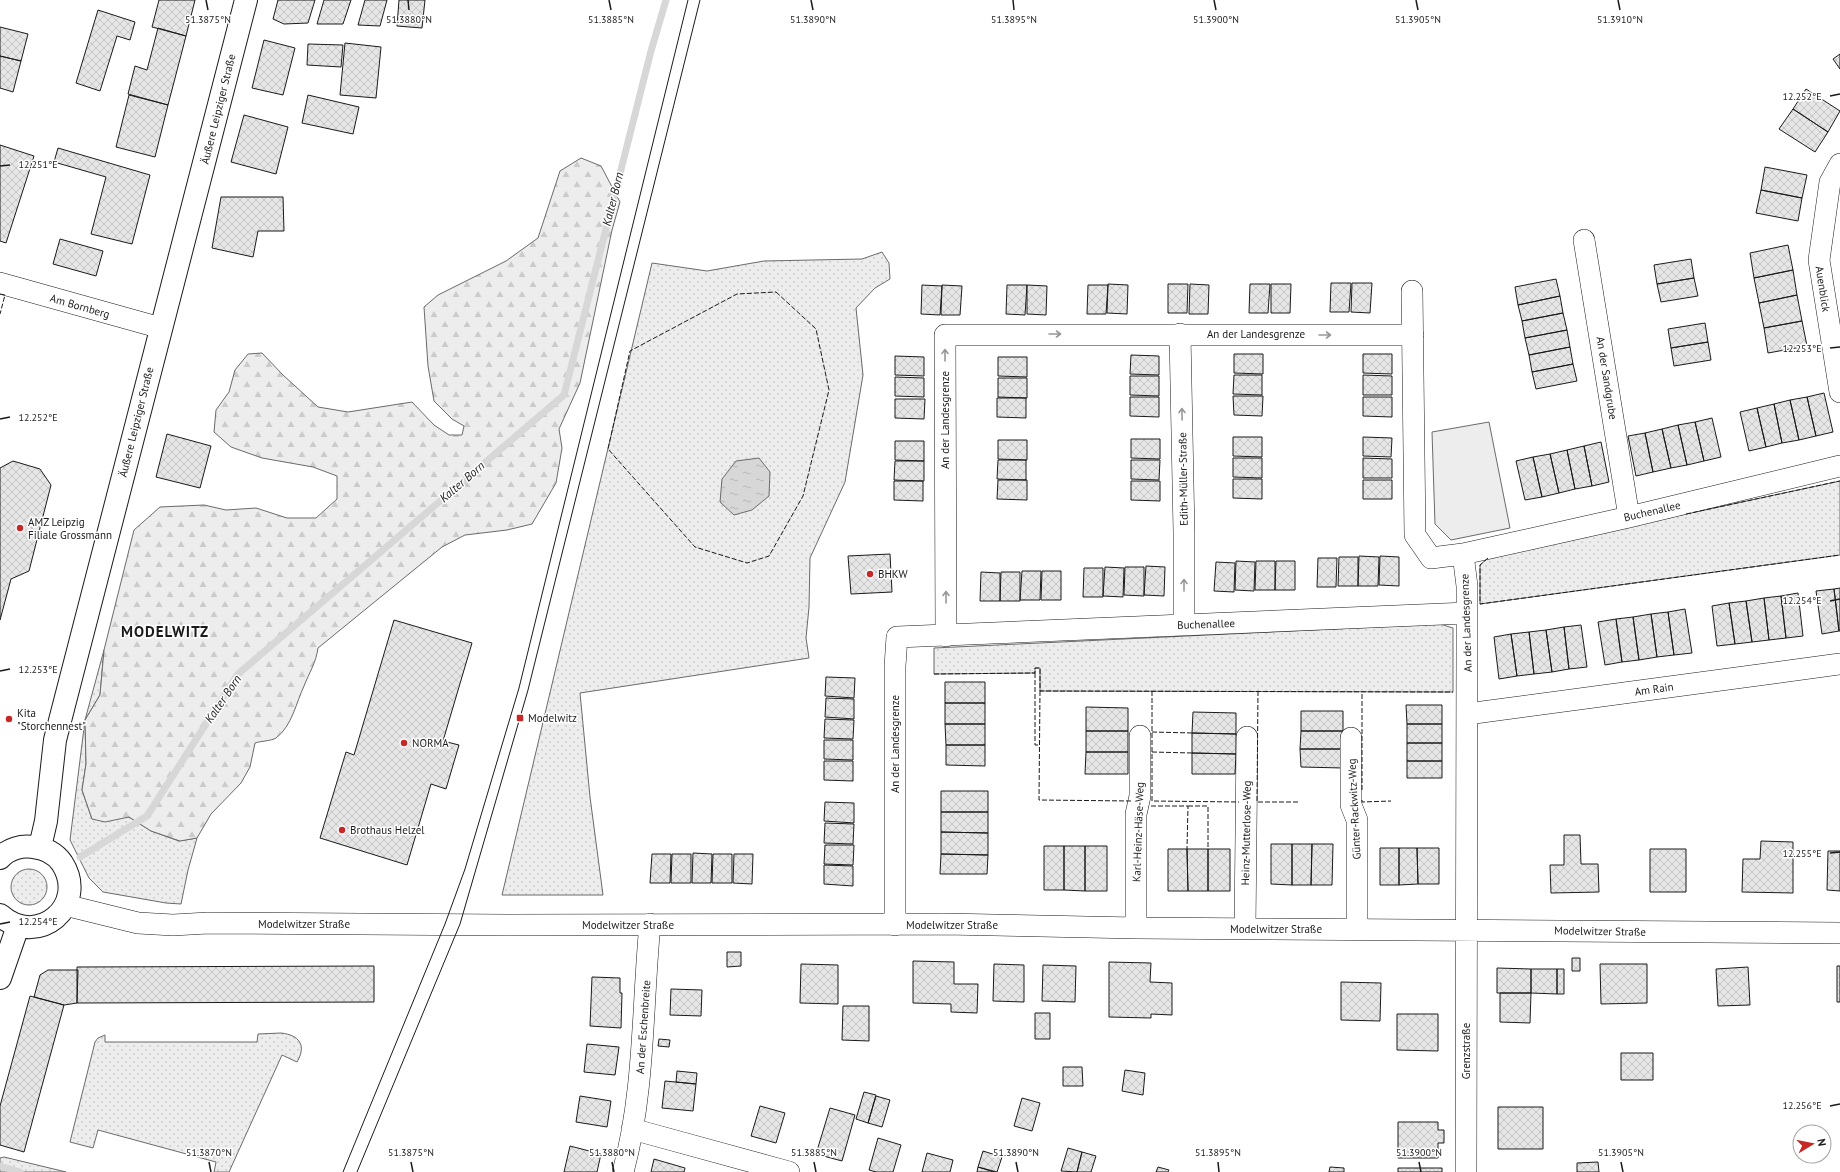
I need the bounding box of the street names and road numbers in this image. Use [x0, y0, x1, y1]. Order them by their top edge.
street label: Äußere Leipziger Straße [198, 52, 239, 166]
street label: Auenblick [1812, 265, 1834, 314]
street label: Am Bornberg [48, 291, 112, 321]
street label: An der Landesgrenze [1207, 327, 1306, 341]
street label: An der Sandgrube [1594, 335, 1621, 421]
street label: Äußere Leipziger Straße [116, 365, 157, 479]
street label: An der Landesgrenze [938, 370, 952, 469]
street label: Edith-Müller-Straße [1175, 432, 1191, 526]
street label: Buchenallee [1622, 498, 1682, 524]
street label: An der Landesgrenze [1457, 573, 1475, 672]
street label: Buchenallee [1177, 616, 1236, 632]
street label: Am Rain [1634, 679, 1674, 699]
street label: An der Landesgrenze [888, 694, 902, 793]
street label: Günter-Rackwitz-Weg [1344, 758, 1364, 860]
street label: Heinz-Mutterlose-Weg [1238, 780, 1254, 886]
street label: Karl-Heinz-Häse-Weg [1129, 782, 1147, 882]
street label: Modelwitzer Straße [258, 917, 350, 931]
street label: Modelwitzer Straße [582, 918, 674, 932]
street label: Modelwitzer Straße [906, 918, 998, 932]
street label: Modelwitzer Straße [1230, 922, 1322, 936]
street label: Modelwitzer Straße [1554, 923, 1646, 939]
street label: An der Eschenbreite [633, 979, 653, 1074]
street label: Grenzstraße [1459, 1022, 1473, 1079]

